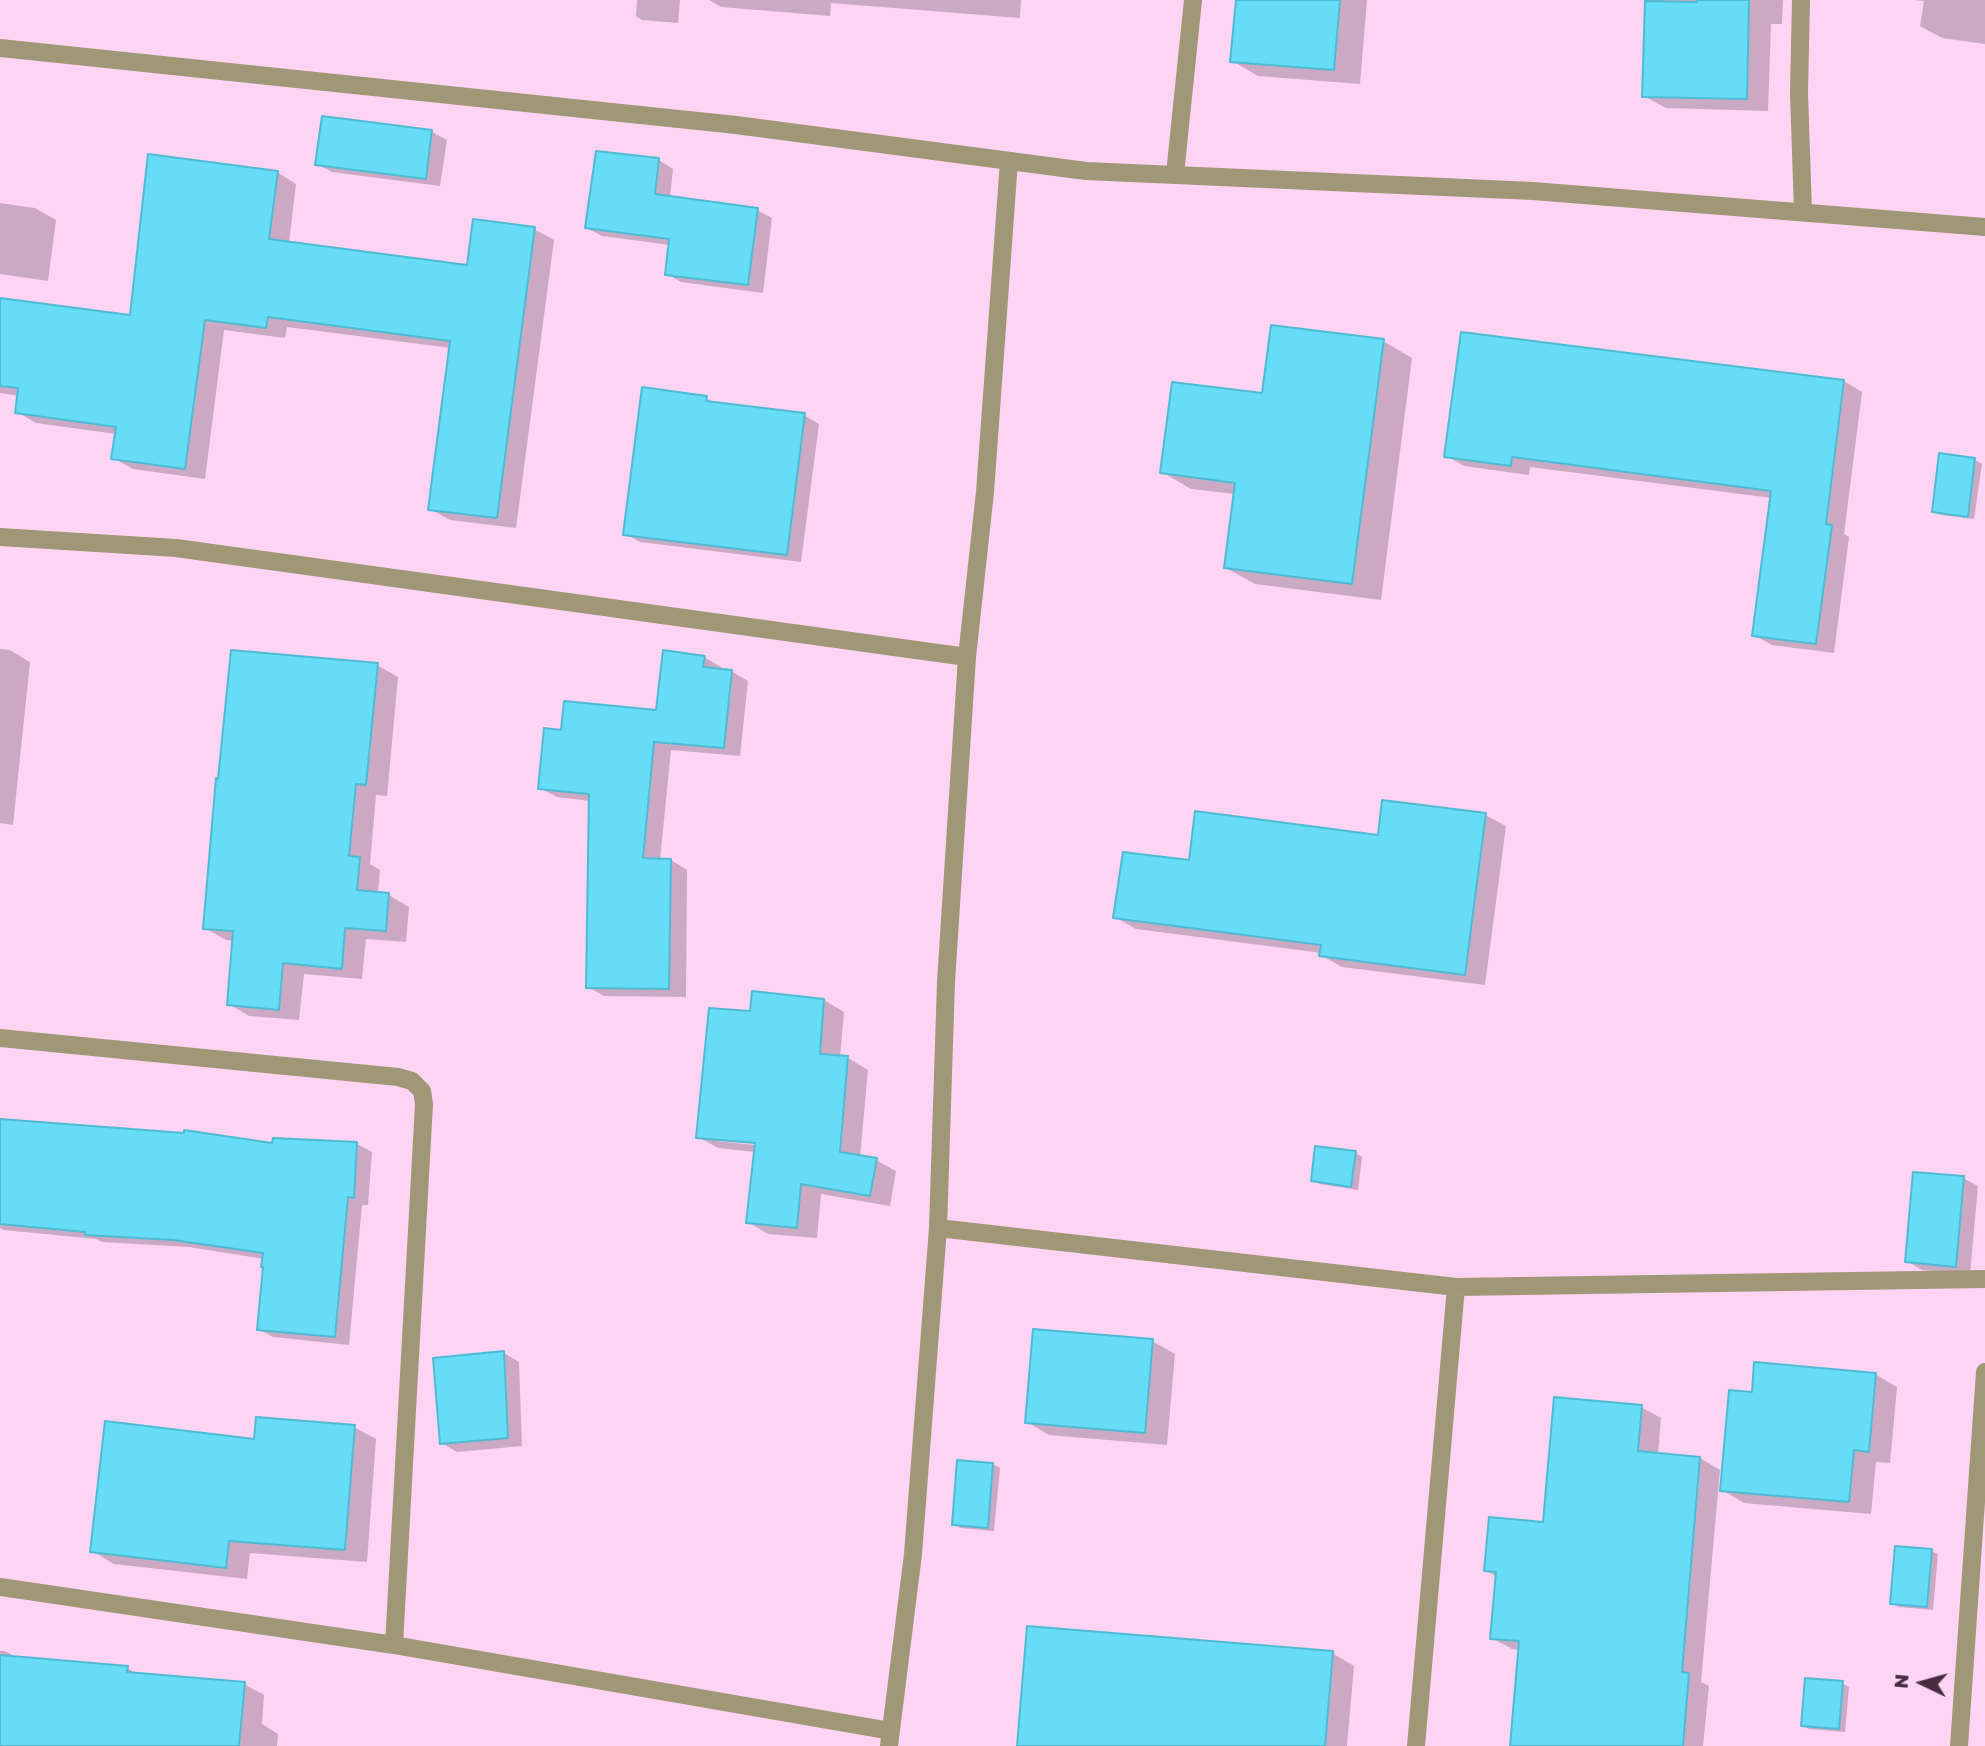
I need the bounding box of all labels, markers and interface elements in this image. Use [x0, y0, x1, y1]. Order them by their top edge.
north arrow [1887, 1648, 1957, 1718]
text: N [1888, 1673, 1913, 1689]

